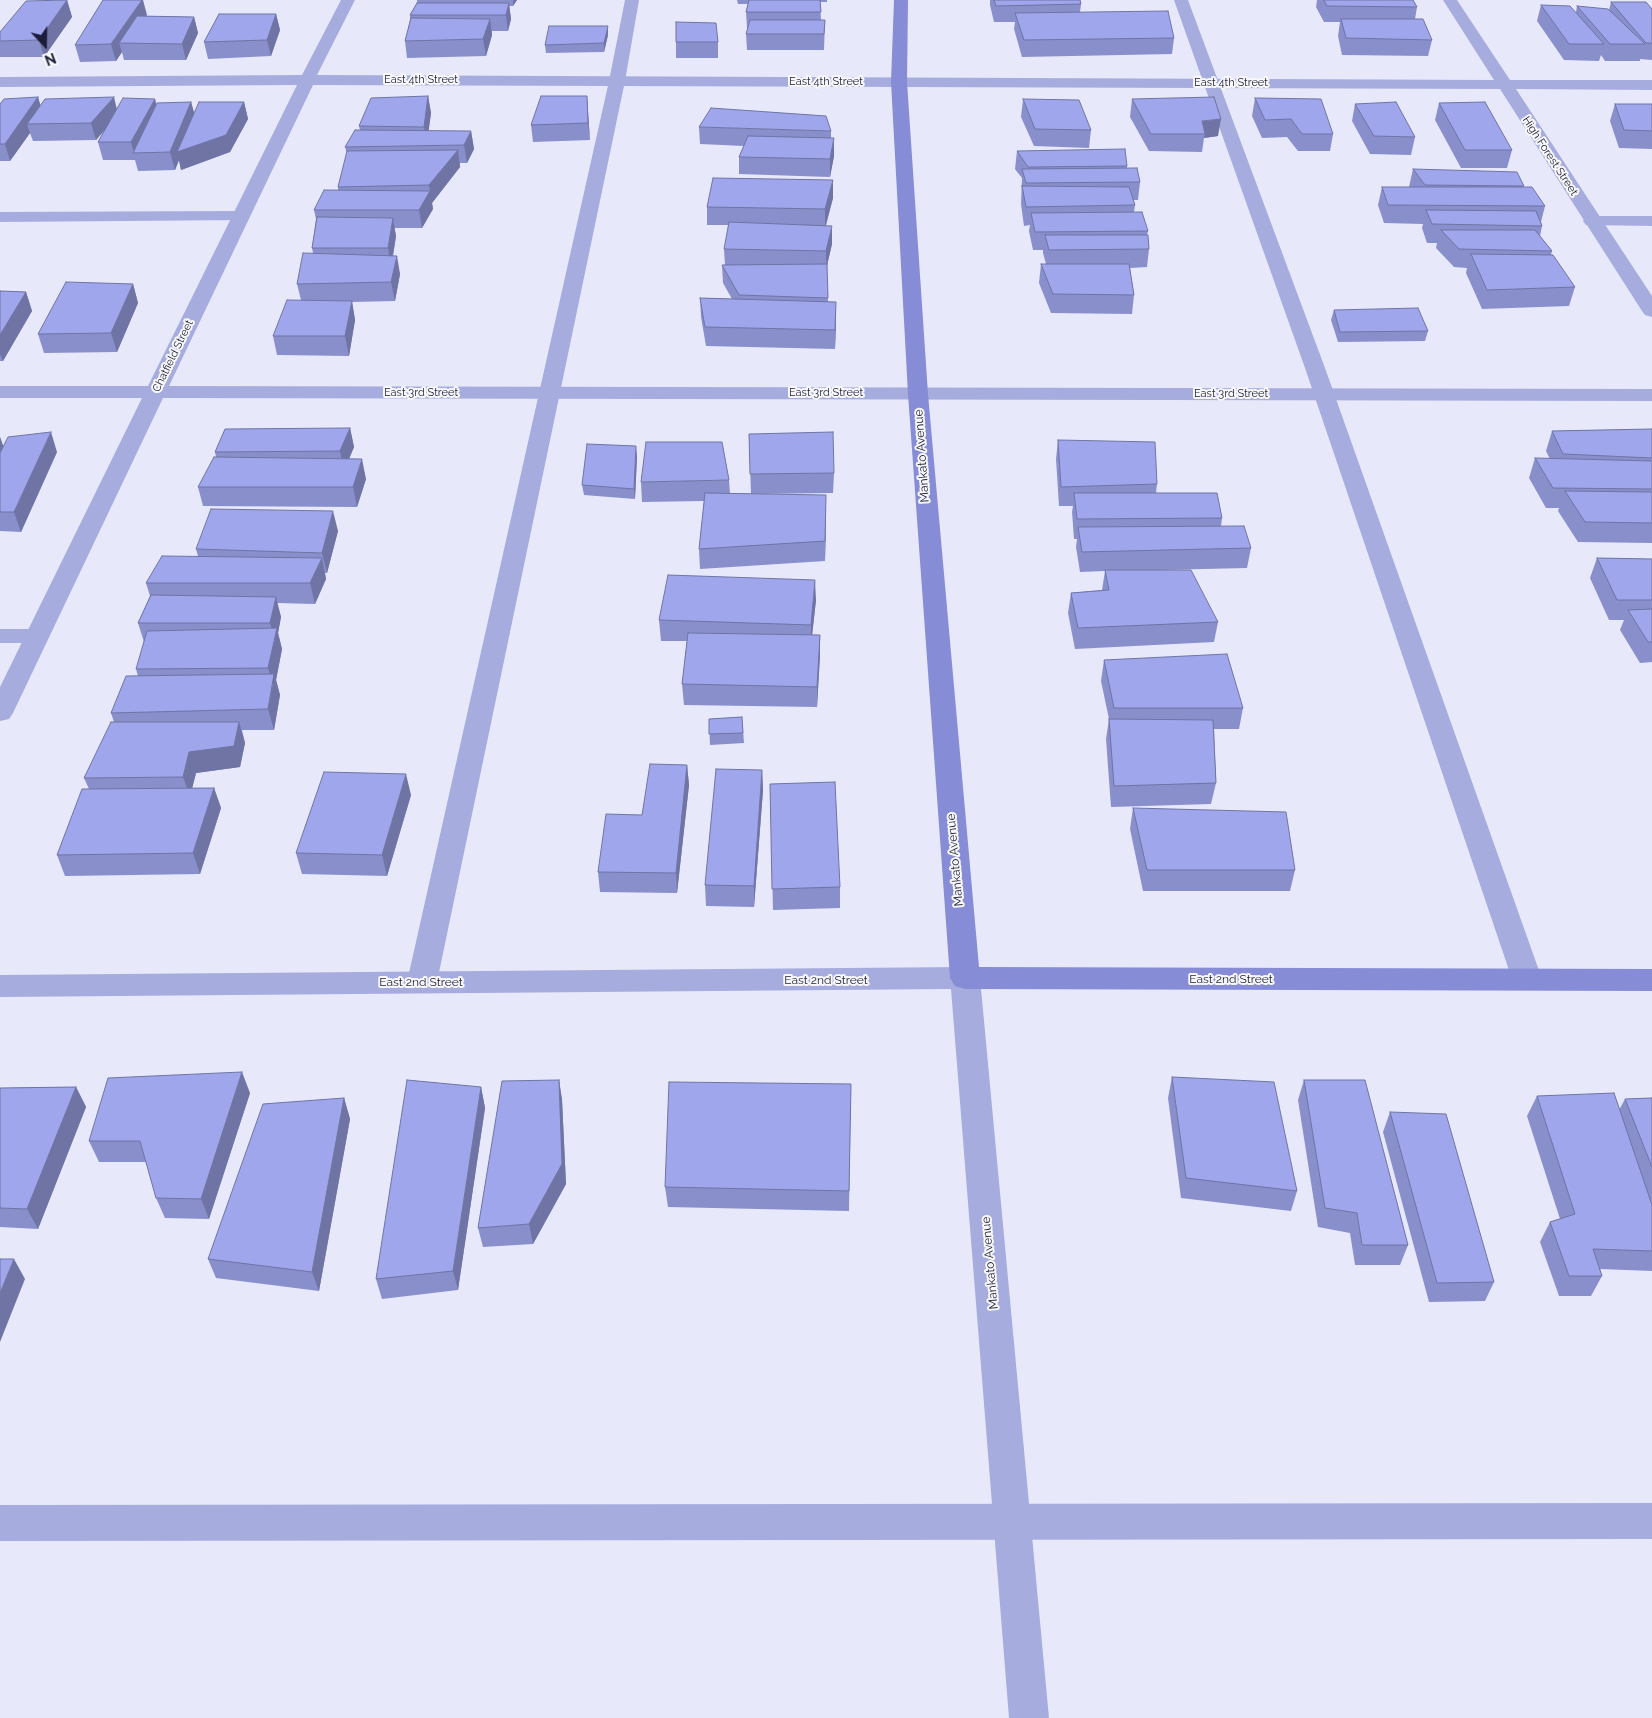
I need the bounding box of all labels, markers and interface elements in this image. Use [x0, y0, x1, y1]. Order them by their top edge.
north arrow [20, 20, 70, 70]
text: N [43, 50, 58, 68]
street label: East 4th Street [384, 73, 458, 87]
street label: East 4th Street [789, 75, 863, 89]
street label: East 4th Street [1194, 76, 1268, 90]
street label: High Forest Street [1520, 114, 1580, 198]
street label: Chatfield Street [150, 318, 196, 394]
street label: East 3rd Street [384, 386, 458, 400]
street label: East 3rd Street [789, 386, 863, 400]
street label: East 3rd Street [1194, 387, 1268, 401]
street label: Mankato Avenue [912, 409, 932, 503]
street label: Mankato Avenue [944, 813, 966, 907]
street label: East 2nd Street [1189, 972, 1273, 986]
street label: East 2nd Street [784, 973, 868, 987]
street label: East 2nd Street [379, 975, 463, 989]
street label: Mankato Avenue [979, 1216, 1001, 1310]

